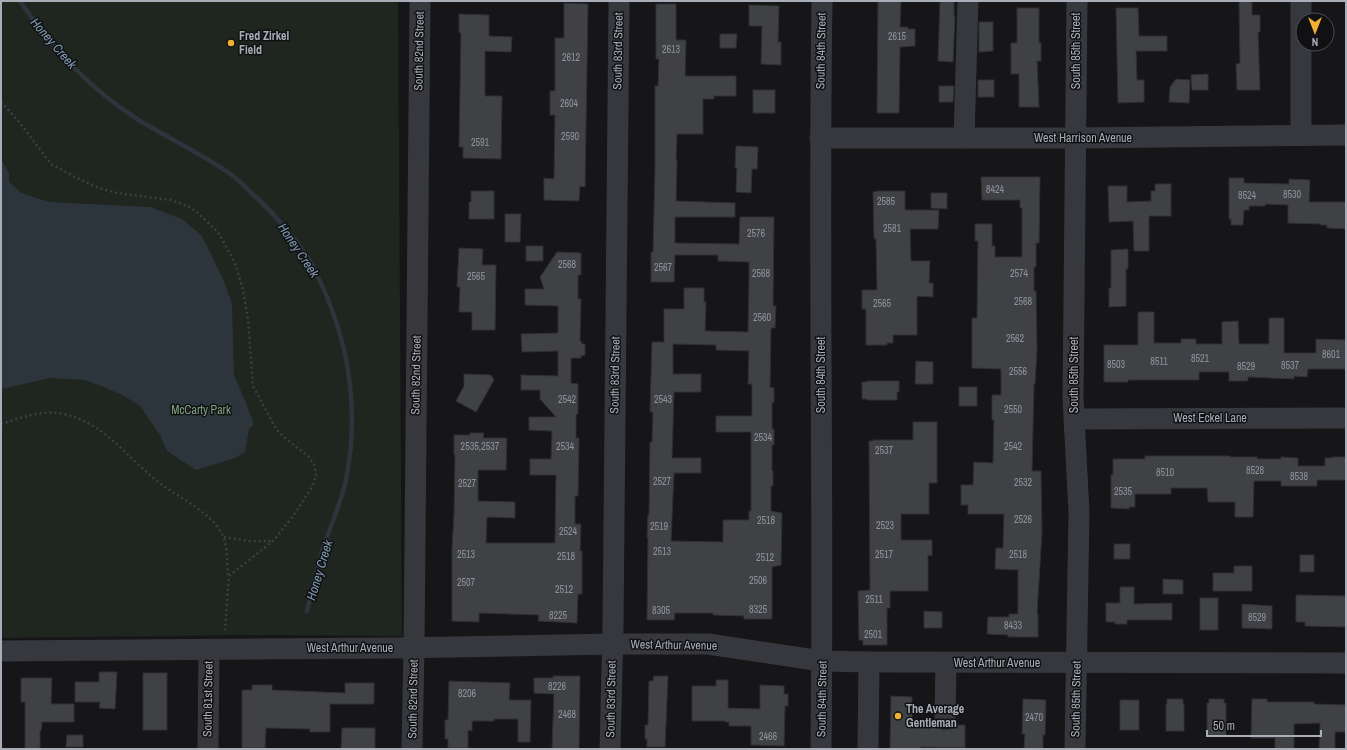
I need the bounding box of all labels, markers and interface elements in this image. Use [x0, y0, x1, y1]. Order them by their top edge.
street label: South 82nd Street [410, 11, 428, 91]
street label: South 83rd Street [609, 12, 627, 90]
street label: South 84th Street [812, 12, 830, 89]
street label: South 85th Street [1068, 12, 1084, 89]
north arrow [1295, 12, 1335, 52]
water label: Honey Creek [27, 14, 81, 73]
place label: Fred Zirkel Field [239, 28, 290, 58]
house number: 2615 [888, 30, 907, 43]
text: N [1312, 35, 1318, 49]
marker: Fred Zirkel Field [226, 38, 236, 48]
house number: 2613 [662, 43, 681, 56]
house number: 2612 [562, 51, 581, 64]
house number: 2604 [560, 97, 579, 110]
house number: 2590 [561, 130, 580, 143]
street label: West Harrison Avenue [1034, 130, 1132, 146]
house number: 2591 [471, 136, 490, 149]
house number: 8424 [986, 183, 1005, 196]
house number: 8530 [1283, 188, 1302, 201]
house number: 8524 [1238, 189, 1257, 202]
house number: 2585 [877, 195, 896, 208]
water label: Honey Creek [274, 220, 323, 281]
house number: 2581 [883, 222, 902, 235]
house number: 2576 [747, 227, 766, 240]
house number: 2568 [558, 258, 577, 271]
house number: 2567 [654, 261, 673, 274]
house number: 2568 [752, 267, 771, 280]
house number: 2574 [1010, 267, 1029, 280]
house number: 2565 [467, 270, 486, 283]
house number: 2568 [1014, 295, 1033, 308]
house number: 2565 [873, 297, 892, 310]
house number: 2560 [753, 311, 772, 324]
house number: 2562 [1006, 332, 1025, 345]
street label: South 82nd Street [407, 335, 425, 415]
street label: South 83rd Street [606, 336, 624, 414]
street label: South 84th Street [813, 336, 829, 413]
street label: South 85th Street [1066, 336, 1082, 413]
house number: 8601 [1322, 348, 1341, 361]
house number: 8521 [1191, 352, 1210, 365]
house number: 8511 [1150, 355, 1168, 368]
house number: 8503 [1107, 358, 1126, 371]
house number: 8537 [1281, 359, 1300, 372]
house number: 8529 [1237, 360, 1256, 373]
house number: 2556 [1009, 365, 1028, 378]
house number: 2542 [558, 393, 577, 406]
house number: 2543 [654, 393, 673, 406]
park label: McCarty Park [171, 402, 231, 418]
house number: 2550 [1004, 403, 1023, 416]
street label: West Eckel Lane [1173, 410, 1247, 426]
house number: 2534 [754, 431, 773, 444]
house number: 2535,2537 [461, 440, 500, 453]
house number: 2534 [556, 440, 575, 453]
house number: 2542 [1004, 440, 1023, 453]
house number: 2537 [875, 444, 894, 457]
house number: 8528 [1246, 464, 1265, 477]
house number: 8510 [1156, 466, 1175, 479]
house number: 8538 [1290, 470, 1309, 483]
house number: 2527 [653, 475, 672, 488]
house number: 2532 [1014, 476, 1033, 489]
house number: 2527 [458, 477, 477, 490]
house number: 2535 [1114, 485, 1133, 498]
house number: 2526 [1014, 513, 1033, 526]
house number: 2518 [757, 514, 776, 527]
house number: 2523 [876, 519, 895, 532]
house number: 2519 [650, 520, 669, 533]
house number: 2524 [559, 525, 578, 538]
water label: Honey Creek [302, 537, 337, 602]
house number: 2513 [653, 545, 672, 558]
house number: 2513 [457, 548, 476, 561]
house number: 2517 [875, 548, 894, 561]
house number: 2518 [1009, 548, 1028, 561]
house number: 2518 [557, 550, 576, 563]
house number: 2512 [756, 551, 775, 564]
house number: 2506 [749, 574, 768, 587]
house number: 2507 [457, 576, 476, 589]
house number: 2512 [555, 583, 574, 596]
house number: 2511 [865, 593, 883, 606]
house number: 8325 [749, 603, 768, 616]
house number: 8305 [652, 604, 671, 617]
house number: 8225 [549, 609, 568, 622]
house number: 8529 [1248, 611, 1267, 624]
house number: 8433 [1004, 619, 1023, 632]
house number: 2501 [864, 628, 883, 641]
street label: West Arthur Avenue [631, 636, 717, 654]
street label: West Arthur Avenue [307, 640, 393, 656]
street label: West Arthur Avenue [954, 655, 1040, 671]
street label: South 82nd Street [404, 659, 422, 739]
street label: South 83rd Street [602, 660, 620, 738]
street label: South 84th Street [813, 660, 831, 737]
street label: South 85th Street [1067, 660, 1085, 737]
street label: South 81st Street [199, 661, 217, 737]
house number: 8226 [548, 680, 567, 693]
house number: 8206 [458, 687, 477, 700]
place label: The Average Gentleman [906, 701, 965, 731]
house number: 2468 [558, 708, 577, 721]
marker: The Average Gentleman [893, 711, 903, 721]
house number: 2470 [1025, 711, 1044, 724]
scale bar [1207, 712, 1321, 738]
text: 50 m [1213, 718, 1235, 734]
house number: 2466 [759, 730, 778, 743]

